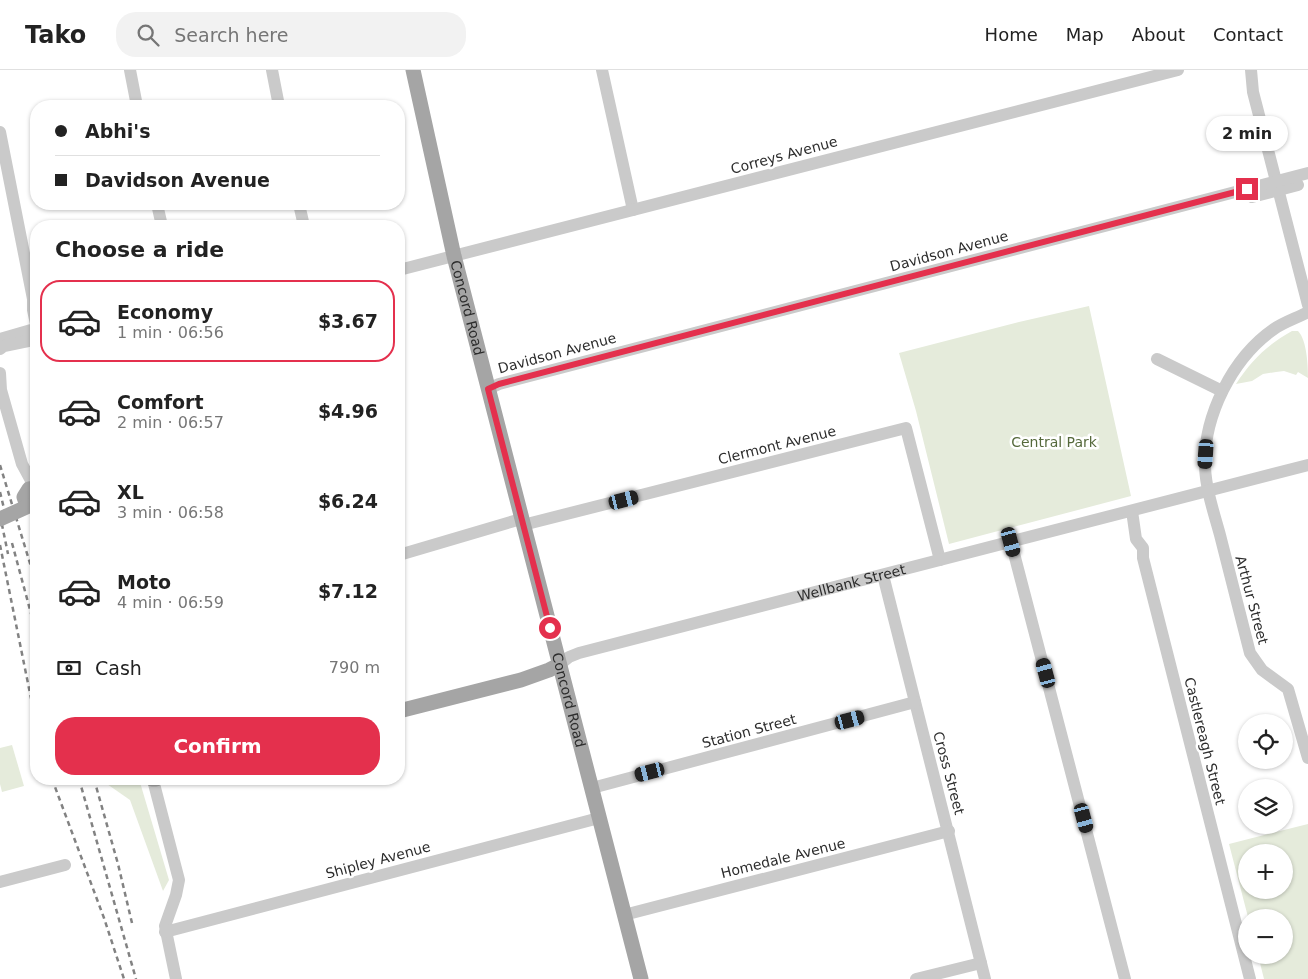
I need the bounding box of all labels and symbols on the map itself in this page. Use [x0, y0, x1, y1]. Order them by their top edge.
callout: 2 min [1206, 116, 1288, 152]
street label: Correys Avenue [729, 133, 839, 177]
route end [1236, 178, 1258, 200]
street label: Davidson Avenue [888, 228, 1010, 274]
street label: Concord Road [447, 259, 487, 357]
street label: Davidson Avenue [496, 330, 618, 376]
street label: Clermont Avenue [716, 423, 838, 467]
park label: Central Park [1011, 434, 1098, 450]
car [1197, 439, 1214, 469]
car [607, 489, 640, 511]
car [999, 526, 1022, 558]
street label: Arthur Street [1232, 554, 1272, 647]
street label: Wellbank Street [796, 561, 908, 604]
route start [539, 617, 561, 639]
street label: Concord Road [549, 651, 589, 749]
car [1034, 657, 1057, 689]
street label: Castlereagh Street [1181, 675, 1229, 807]
car [833, 709, 866, 731]
street label: Station Street [700, 711, 798, 751]
street label: Cross Street [930, 730, 968, 817]
car [633, 761, 666, 783]
car [1072, 802, 1095, 834]
street label: Homedale Avenue [719, 835, 847, 881]
street label: Shipley Avenue [324, 838, 432, 882]

